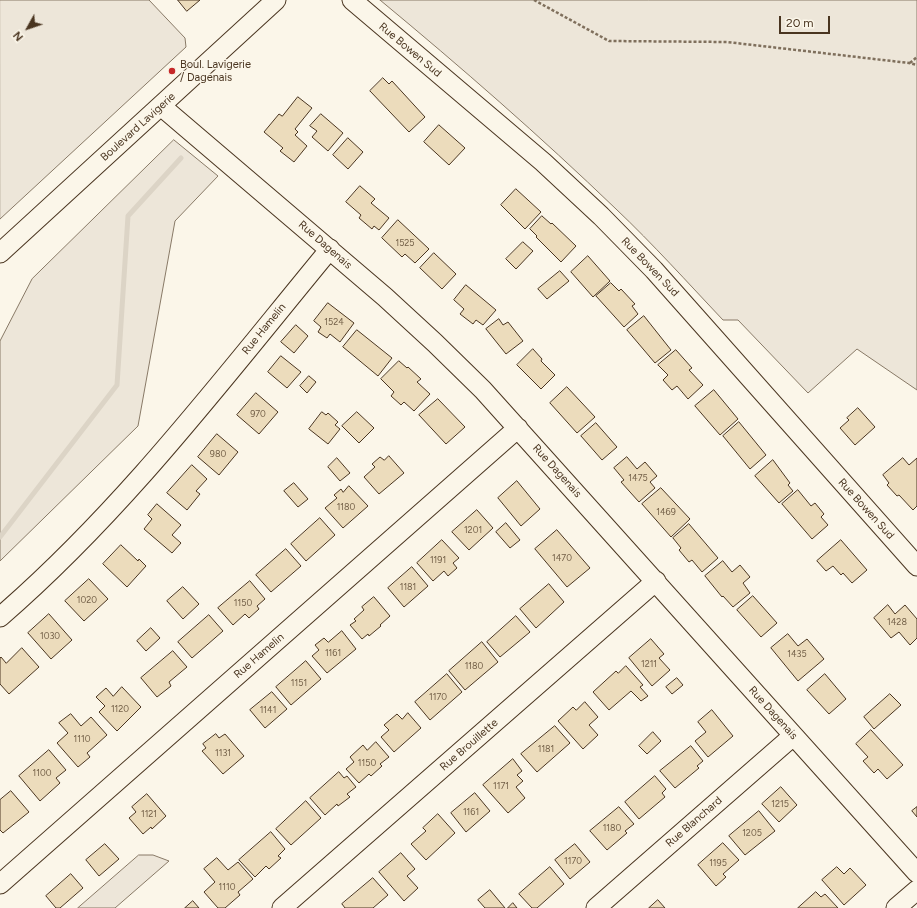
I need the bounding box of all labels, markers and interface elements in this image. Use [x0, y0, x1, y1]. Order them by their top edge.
north arrow [8, 8, 48, 48]
scale bar [781, 8, 832, 34]
text: 20 m [786, 16, 814, 30]
street label: Rue Bowen Sud [376, 20, 444, 80]
text: N [11, 29, 26, 43]
place label: Boul. Lavigerie / Dagenais [180, 58, 251, 84]
marker: Boul. Lavigerie / Dagenais [167, 66, 177, 76]
street label: Boulevard Lavigerie [98, 90, 178, 164]
street label: Rue Dagenais [295, 218, 355, 272]
street label: Rue Bowen Sud [618, 235, 682, 299]
house number: 1525 [395, 238, 415, 248]
street label: Rue Hamelin [239, 301, 289, 357]
house number: 1524 [324, 317, 344, 327]
house number: 970 [250, 409, 266, 419]
street label: Rue Dagenais [530, 442, 584, 500]
house number: 980 [210, 449, 226, 459]
house number: 1475 [628, 473, 648, 483]
street label: Rue Bowen Sud [835, 476, 897, 542]
house number: 1180 [337, 502, 355, 512]
house number: 1469 [656, 507, 676, 517]
house number: 1201 [464, 525, 482, 535]
house number: 1470 [552, 553, 572, 563]
house number: 1191 [430, 555, 446, 565]
house number: 1181 [400, 582, 416, 592]
house number: 1020 [77, 595, 97, 605]
house number: 1150 [234, 598, 252, 608]
house number: 1428 [887, 617, 907, 627]
house number: 1030 [40, 631, 60, 641]
street label: Rue Hamelin [231, 631, 287, 681]
house number: 1161 [325, 648, 341, 658]
house number: 1435 [787, 649, 807, 659]
house number: 1211 [641, 659, 657, 669]
house number: 1180 [465, 661, 483, 671]
house number: 1151 [291, 678, 307, 688]
street label: Rue Dagenais [746, 684, 800, 742]
house number: 1170 [429, 692, 447, 702]
house number: 1120 [111, 704, 129, 714]
house number: 1141 [260, 705, 276, 715]
street label: Rue Brouillette [437, 716, 501, 774]
house number: 1110 [74, 734, 90, 744]
house number: 1181 [538, 744, 554, 754]
house number: 1131 [215, 748, 231, 758]
house number: 1150 [358, 758, 376, 768]
house number: 1100 [33, 768, 51, 778]
house number: 1171 [493, 781, 509, 791]
street label: Rue Blanchard [663, 794, 725, 850]
house number: 1215 [771, 799, 789, 809]
house number: 1161 [463, 807, 479, 817]
house number: 1121 [141, 809, 157, 819]
house number: 1180 [603, 823, 621, 833]
house number: 1205 [742, 828, 762, 838]
house number: 1170 [564, 856, 582, 866]
house number: 1195 [709, 858, 727, 868]
house number: 1110 [219, 882, 235, 892]

